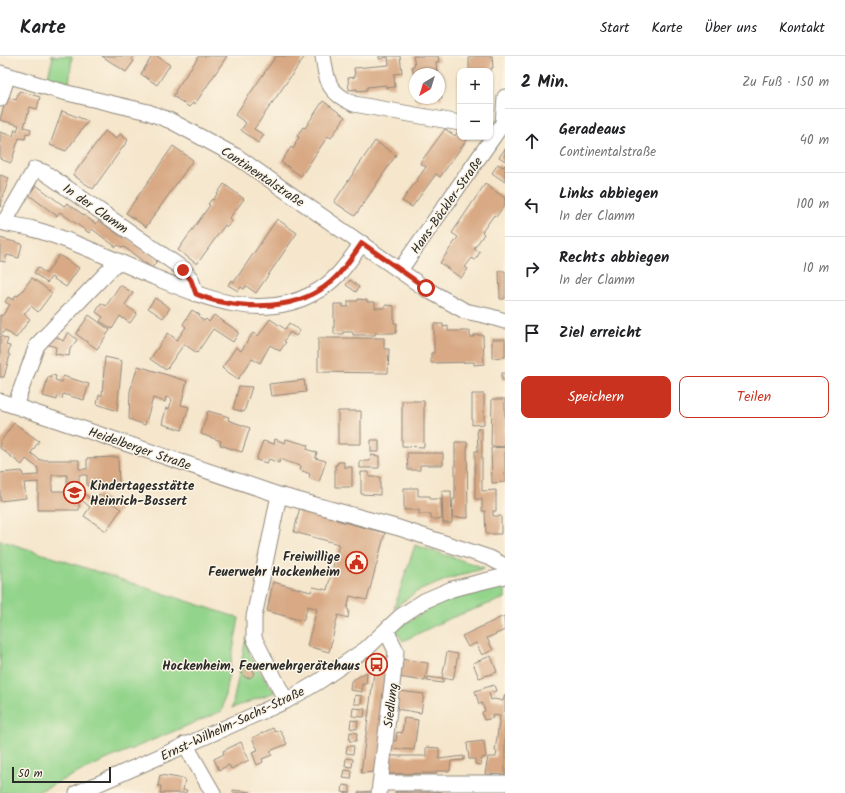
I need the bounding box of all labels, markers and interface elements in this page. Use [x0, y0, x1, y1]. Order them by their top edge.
text: Karte [20, 13, 66, 43]
text: Start [600, 17, 629, 39]
text: Karte [651, 17, 683, 39]
text: Über uns [705, 17, 757, 39]
text: Kontakt [779, 17, 825, 39]
north arrow [409, 68, 445, 104]
map controls [457, 68, 493, 140]
button: + [457, 68, 493, 104]
text: 2 Min. [521, 69, 568, 96]
text: Zu Fuß · 150 m [742, 72, 829, 93]
button: − [457, 104, 493, 140]
text: Geradeaus [559, 118, 626, 142]
icon: ahead [521, 130, 543, 152]
text: 40 m [800, 130, 829, 151]
street label: Continentalstraße [216, 141, 308, 213]
text: Continentalstraße [559, 142, 656, 163]
street label: Hans-Böckler-Straße [406, 153, 489, 259]
street label: In der Clamm [58, 179, 132, 240]
text: Links abbiegen [559, 182, 658, 206]
icon: left [521, 194, 543, 216]
text: 100 m [796, 194, 829, 215]
text: In der Clamm [559, 206, 635, 227]
text: Rechts abbiegen [559, 246, 669, 270]
icon: right [521, 258, 543, 280]
text: 10 m [803, 258, 829, 279]
route end [174, 261, 192, 279]
text: In der Clamm [559, 270, 635, 291]
route start [417, 279, 435, 297]
text: Ziel erreicht [559, 321, 642, 345]
icon: arrive [521, 322, 543, 344]
button: Speichern [521, 376, 671, 418]
button: Teilen [679, 376, 829, 418]
street label: Heidelberger Straße [85, 422, 194, 477]
place label: Kindertagesstätte Heinrich-Bossert [90, 476, 195, 512]
school or university icon: Kindertagesstätte Heinrich-Bossert [61, 479, 87, 505]
place label: Freiwillige Feuerwehr Hockenheim [208, 547, 341, 583]
public building icon: Freiwillige Feuerwehr Hockenheim [343, 550, 369, 576]
bus stop icon: Hockenheim, Feuerwehrgerätehaus [363, 652, 389, 678]
place label: Hockenheim, Feuerwehrgerätehaus [162, 656, 360, 677]
street label: Ernst-Wilhelm-Sachs-Straße [157, 682, 308, 767]
street label: Siedlung [378, 682, 405, 729]
scale bar [12, 765, 111, 784]
text: 50 m [18, 765, 43, 783]

